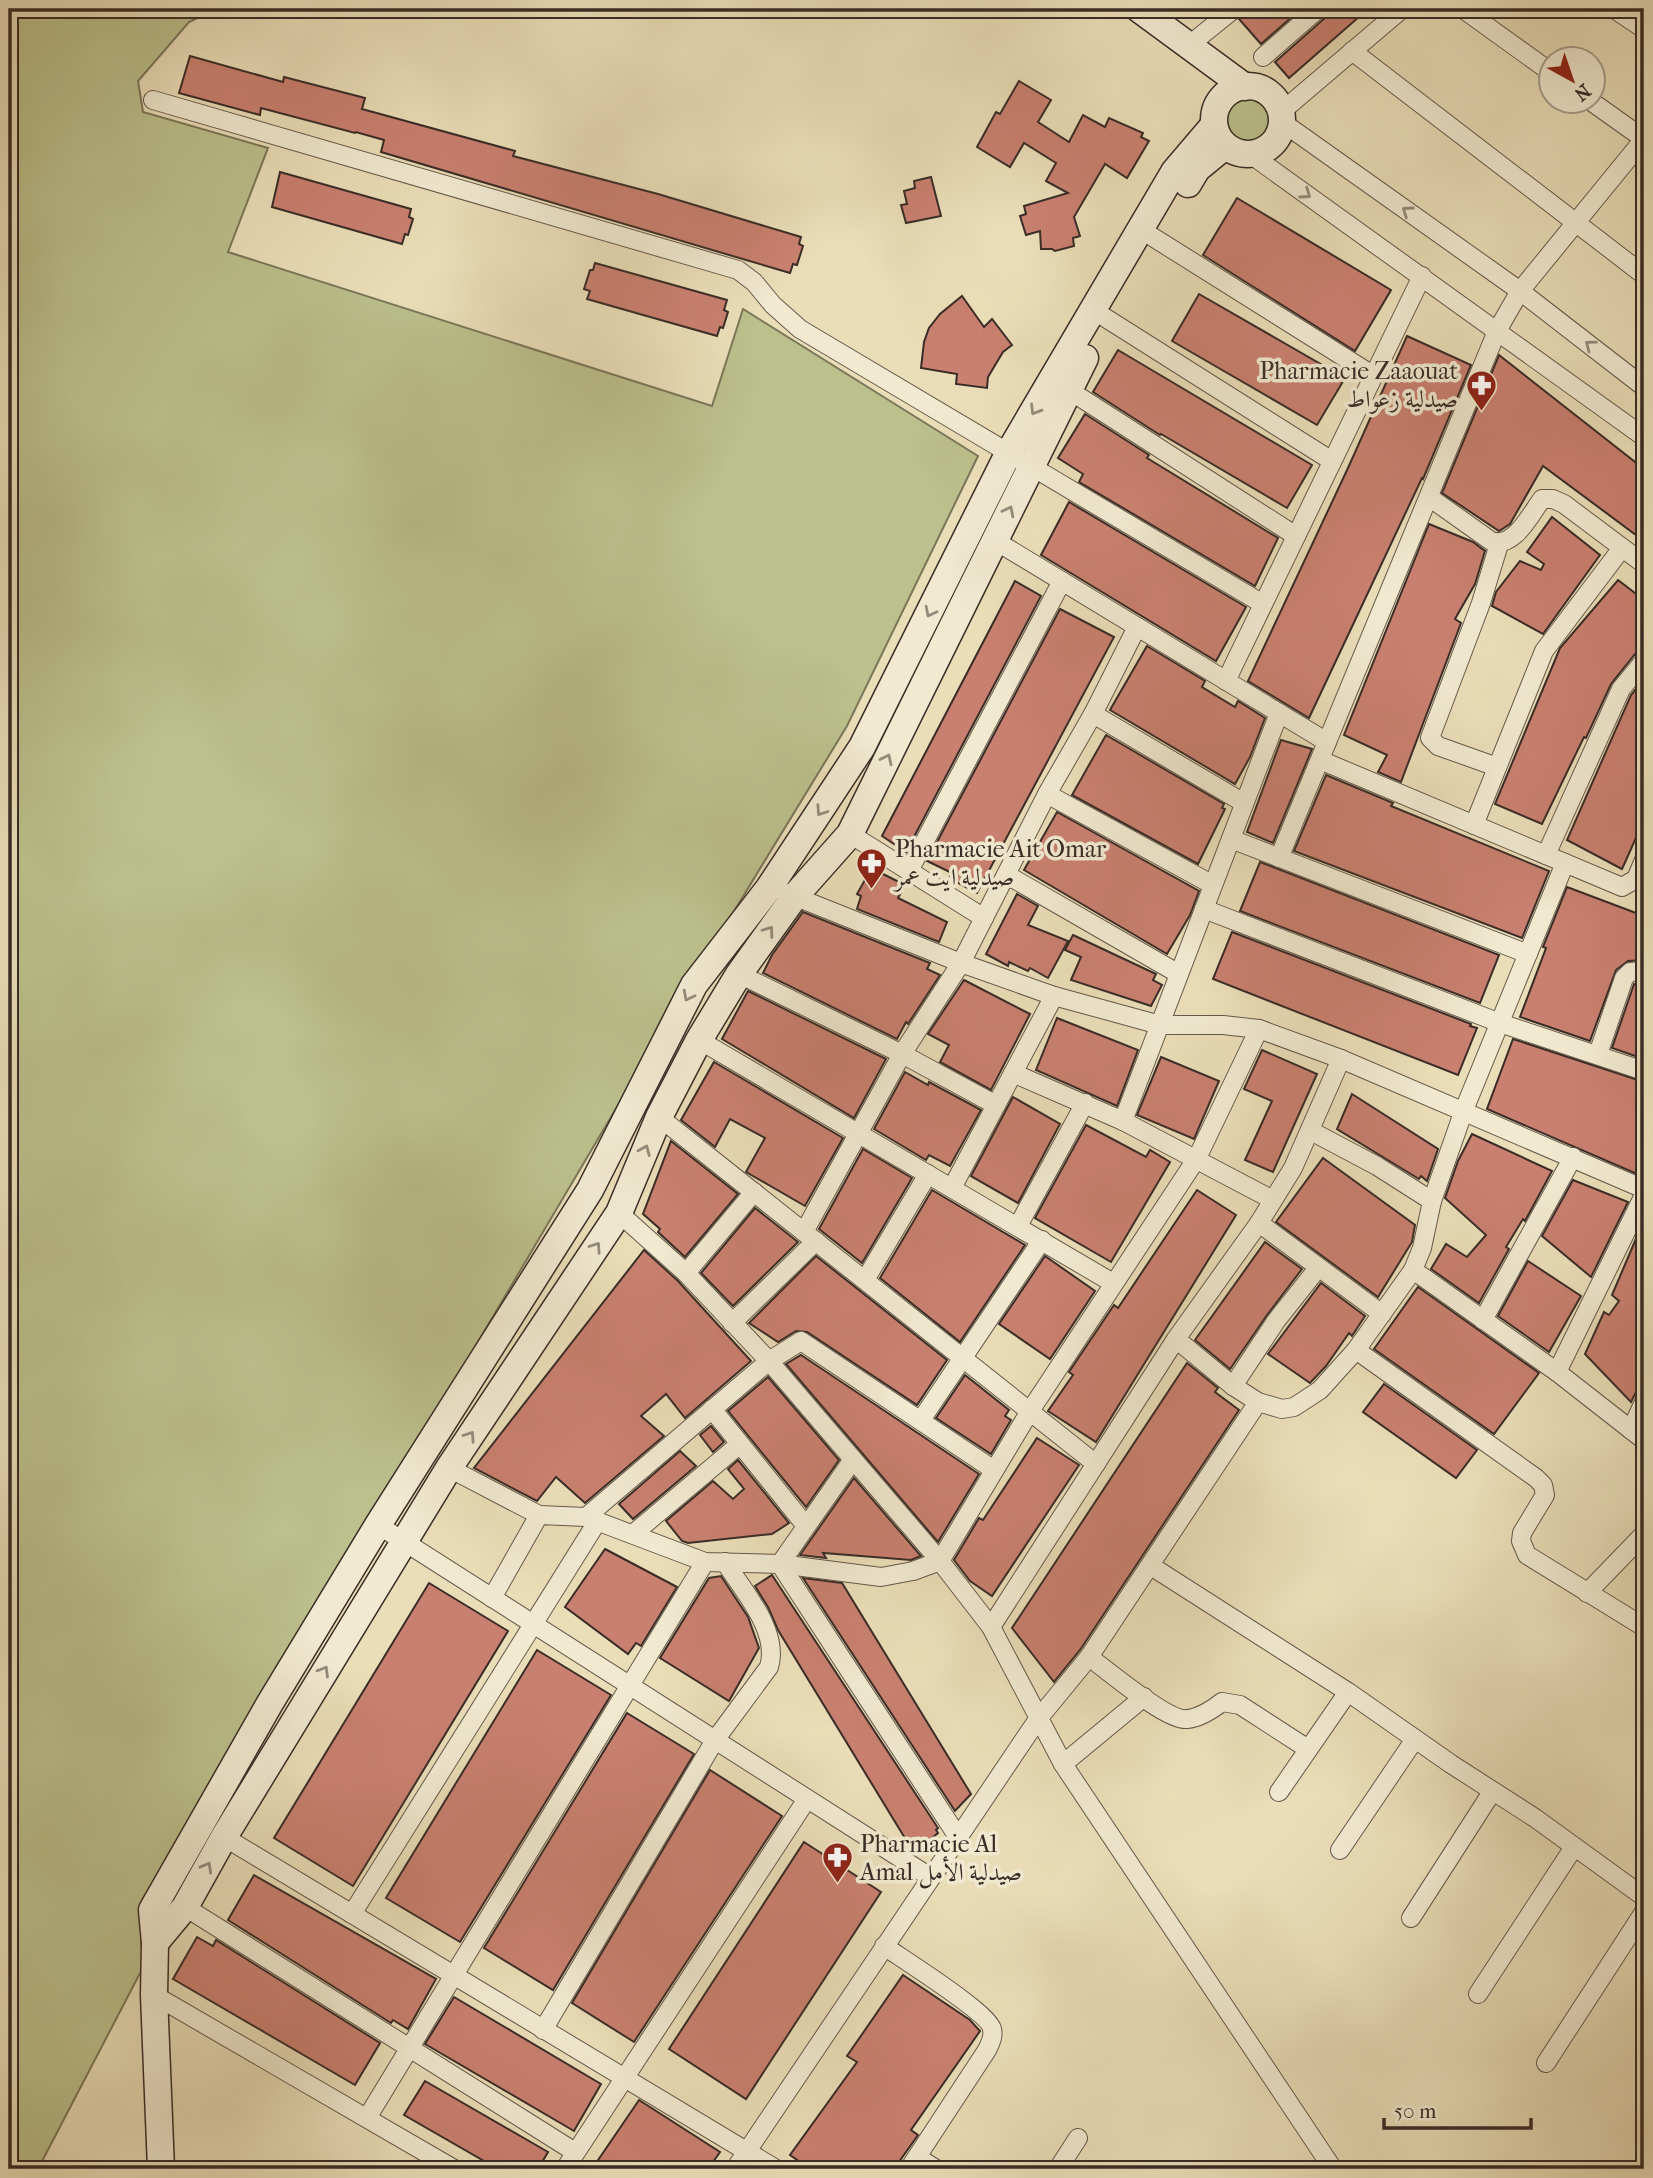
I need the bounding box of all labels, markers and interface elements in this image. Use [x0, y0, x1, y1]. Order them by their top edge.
north arrow [1538, 46, 1608, 116]
text: N [1569, 79, 1595, 106]
one-way arrow [1298, 186, 1311, 198]
one-way arrow [1402, 207, 1415, 219]
one-way arrow [1585, 341, 1598, 354]
place label: Pharmacie Zaaouat صيدلية زعواط [1260, 357, 1458, 414]
pharmacy icon: Pharmacie Zaaouat صيدلية زعواط [1464, 368, 1498, 412]
one-way arrow [1030, 403, 1043, 416]
one-way arrow [1001, 506, 1014, 518]
one-way arrow [924, 605, 938, 617]
one-way arrow [878, 754, 892, 766]
one-way arrow [816, 803, 829, 816]
place label: Pharmacie Ait Omar صيدلية ايت عمر [892, 835, 1107, 892]
pharmacy icon: Pharmacie Ait Omar صيدلية ايت عمر [855, 846, 889, 890]
one-way arrow [761, 926, 773, 939]
one-way arrow [683, 989, 697, 1001]
one-way arrow [637, 1145, 651, 1157]
one-way arrow [588, 1242, 600, 1255]
one-way arrow [461, 1431, 474, 1444]
one-way arrow [316, 1666, 329, 1679]
place label: Pharmacie Al Amal صيدلية الأمل [859, 1830, 1022, 1889]
pharmacy icon: Pharmacie Al Amal صيدلية الأمل [820, 1841, 854, 1885]
one-way arrow [199, 1861, 212, 1874]
scale bar [1384, 2087, 1530, 2131]
text: 50 m [1394, 2099, 1437, 2123]

